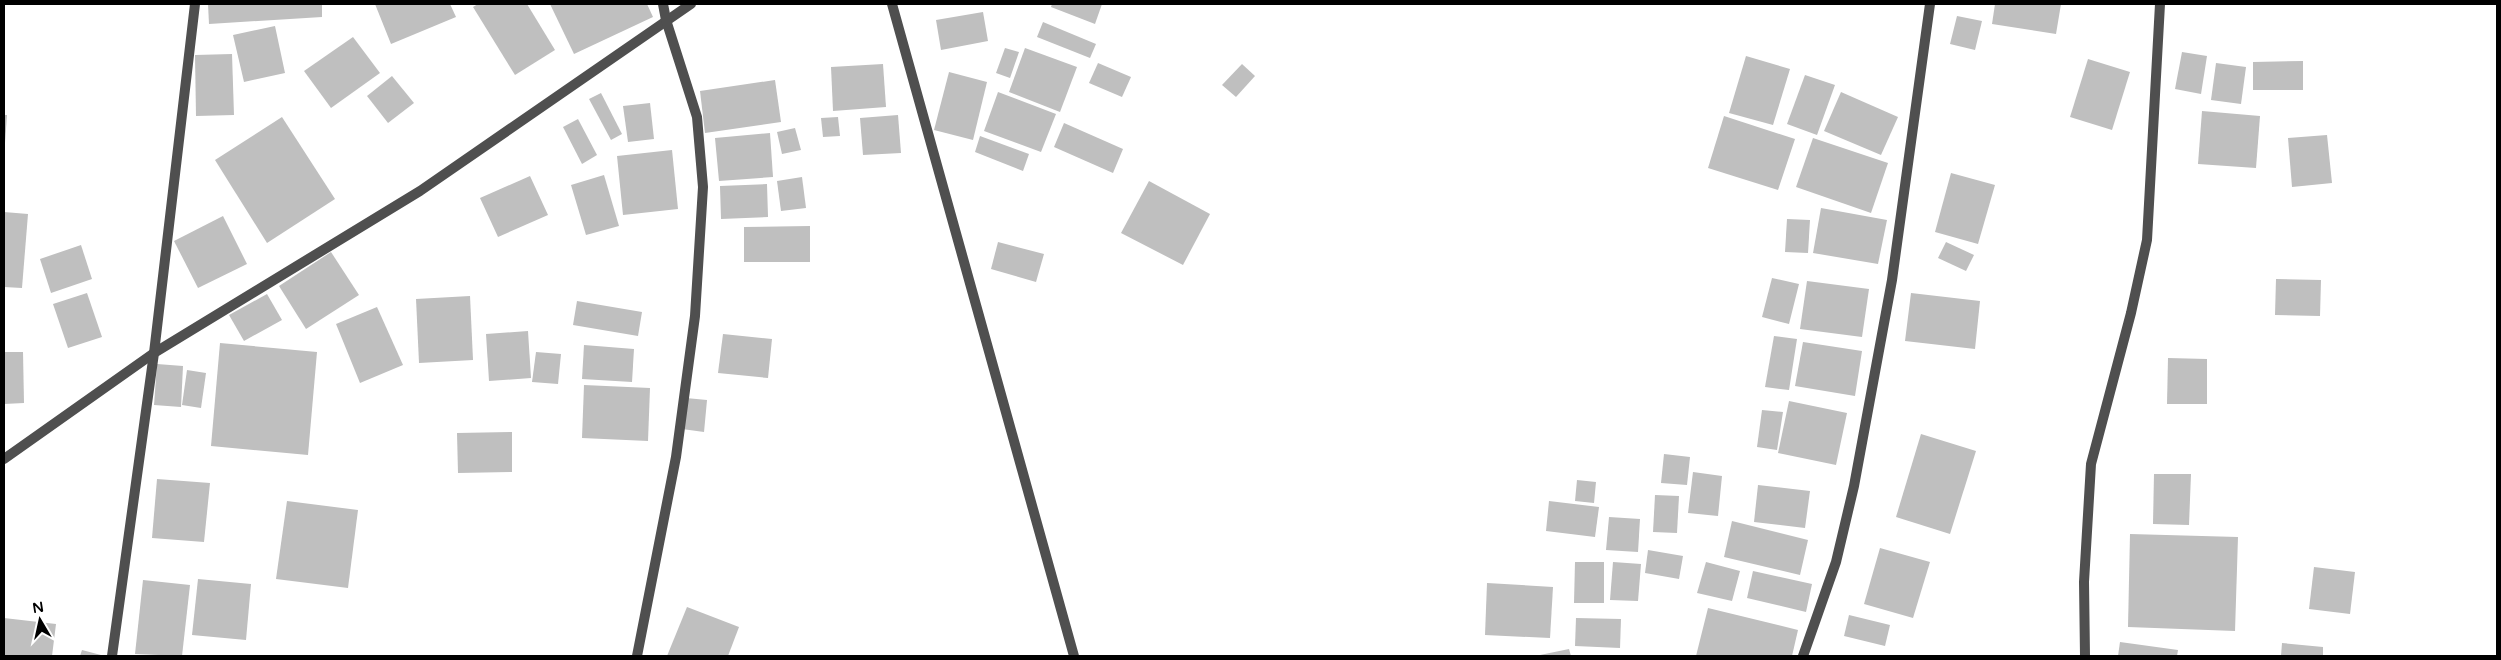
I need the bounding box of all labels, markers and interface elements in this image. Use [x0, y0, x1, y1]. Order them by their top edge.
north arrow [15, 595, 65, 645]
text: N [31, 598, 45, 617]

